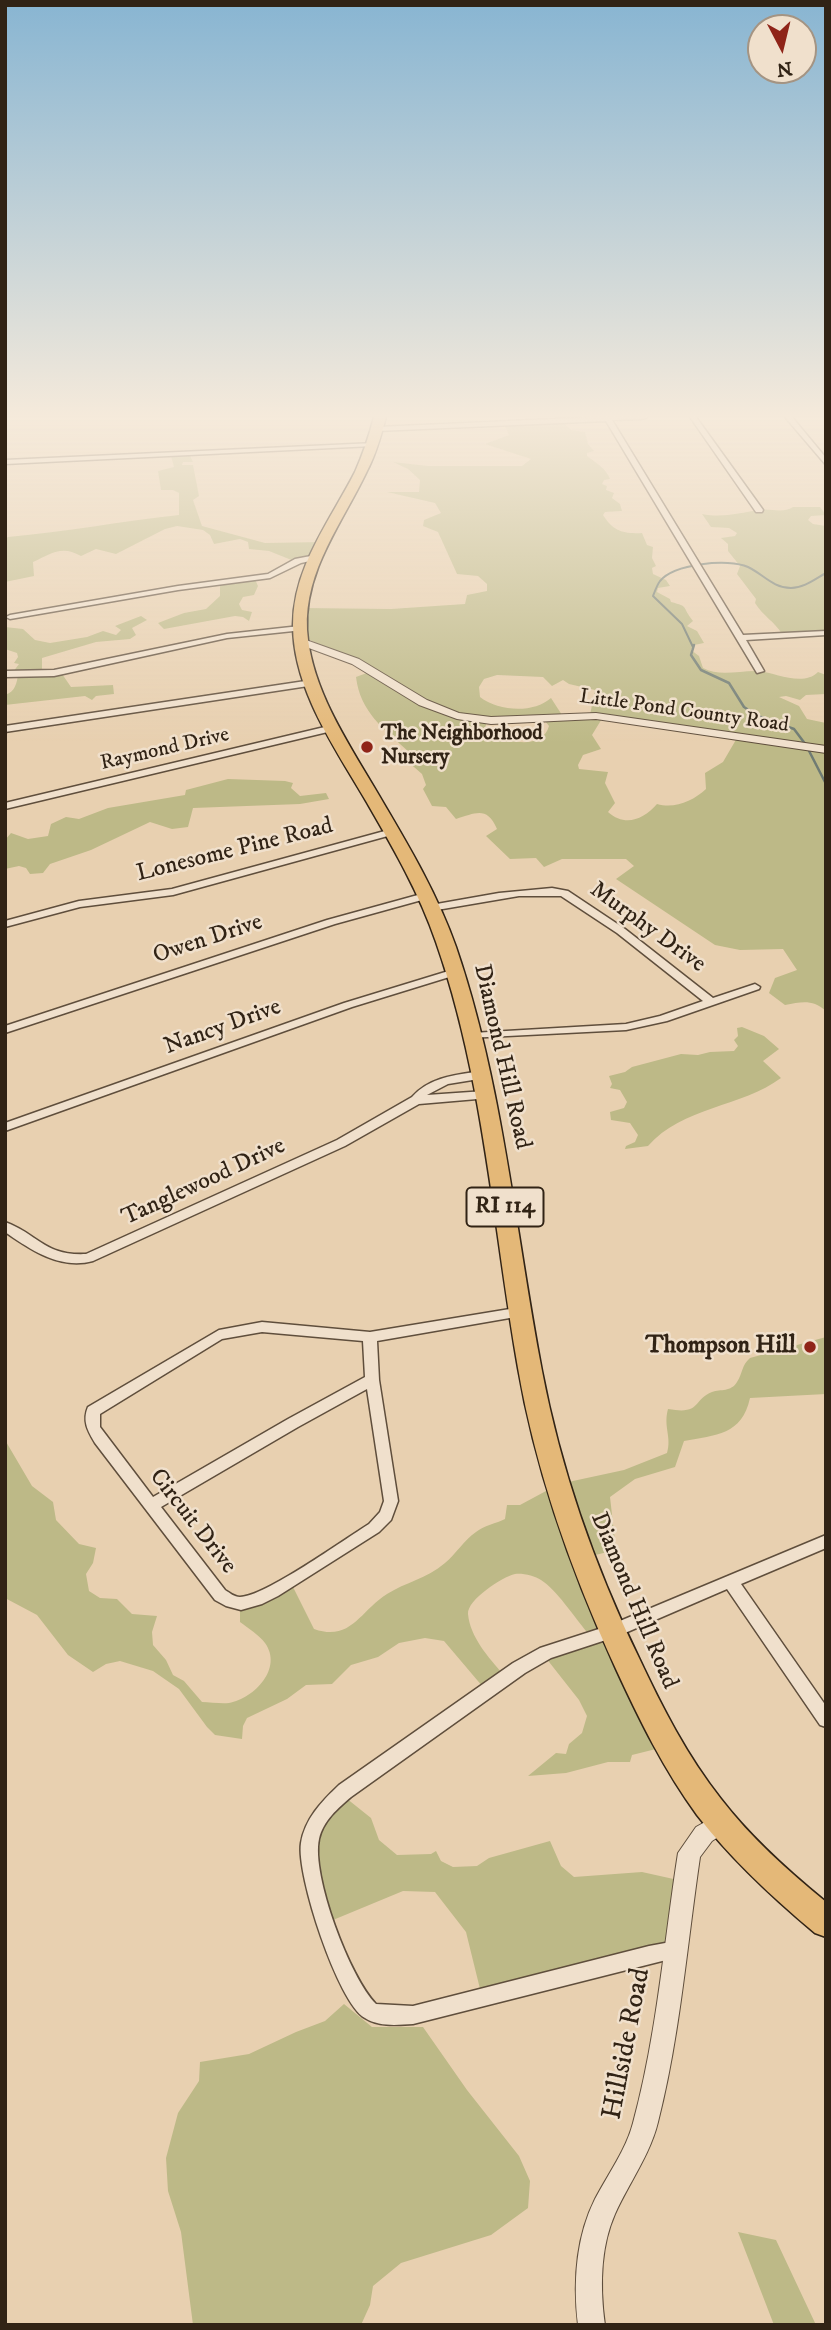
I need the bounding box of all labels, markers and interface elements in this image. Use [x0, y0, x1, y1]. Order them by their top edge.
north arrow [747, 14, 817, 84]
text: N [775, 56, 794, 81]
street label: Little Pond County Road [578, 685, 790, 739]
place label: The Neighborhood Nursery [381, 722, 543, 772]
street label: Raymond Drive [98, 723, 232, 777]
marker: The Neighborhood Nursery [359, 739, 375, 755]
street label: Lonesome Pine Road [134, 813, 336, 889]
street label: Murphy Drive [583, 876, 711, 980]
street label: Owen Drive [150, 909, 266, 971]
street label: Diamond Hill Road [466, 962, 536, 1152]
street label: Nancy Drive [161, 994, 285, 1062]
street label: Tanglewood Drive [118, 1133, 290, 1233]
road number: RI 114 [466, 1188, 544, 1226]
place label: Thompson Hill [645, 1333, 796, 1361]
marker: Thompson Hill [802, 1339, 818, 1355]
street label: Circuit Drive [142, 1464, 242, 1580]
street label: Diamond Hill Road [583, 1508, 683, 1694]
street label: Hillside Road [597, 1965, 659, 2123]

